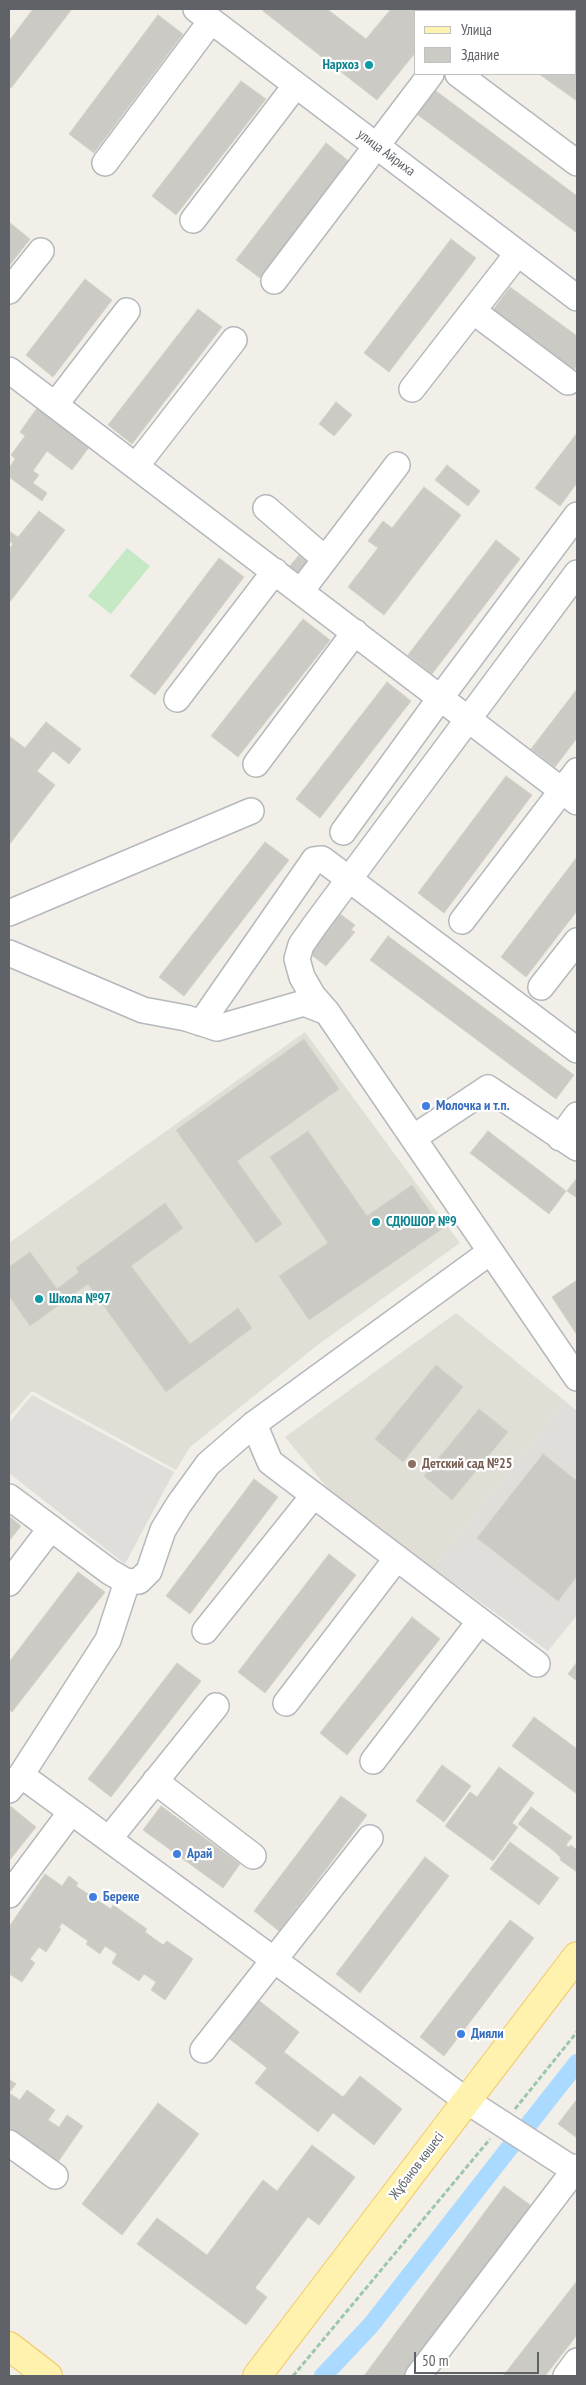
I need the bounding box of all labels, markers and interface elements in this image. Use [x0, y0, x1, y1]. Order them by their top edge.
legend [414, 10, 576, 75]
text: Улица [461, 20, 492, 39]
text: Здание [461, 45, 499, 64]
place label: Нархоз [322, 57, 359, 73]
marker: Нархоз [363, 59, 375, 71]
street label: улица Айриха [354, 126, 418, 180]
place label: Молочка и т.п. [436, 1098, 510, 1114]
marker: Молочка и т.п. [420, 1100, 432, 1112]
place label: СДЮШОР №9 [386, 1214, 457, 1230]
marker: СДЮШОР №9 [370, 1216, 382, 1228]
place label: Школа №97 [49, 1291, 111, 1307]
marker: Школа №97 [33, 1293, 45, 1305]
place label: Детский сад №25 [422, 1456, 512, 1472]
marker: Детский сад №25 [406, 1458, 418, 1470]
place label: Арай [187, 1846, 212, 1862]
marker: Арай [171, 1848, 183, 1860]
place label: Береке [103, 1889, 139, 1905]
marker: Береке [87, 1891, 99, 1903]
place label: Дияли [471, 2026, 504, 2042]
marker: Дияли [455, 2028, 467, 2040]
street label: Жұбанов көшесі [386, 2129, 448, 2203]
scale bar [416, 2342, 541, 2374]
text: 50 m [422, 2351, 448, 2370]

